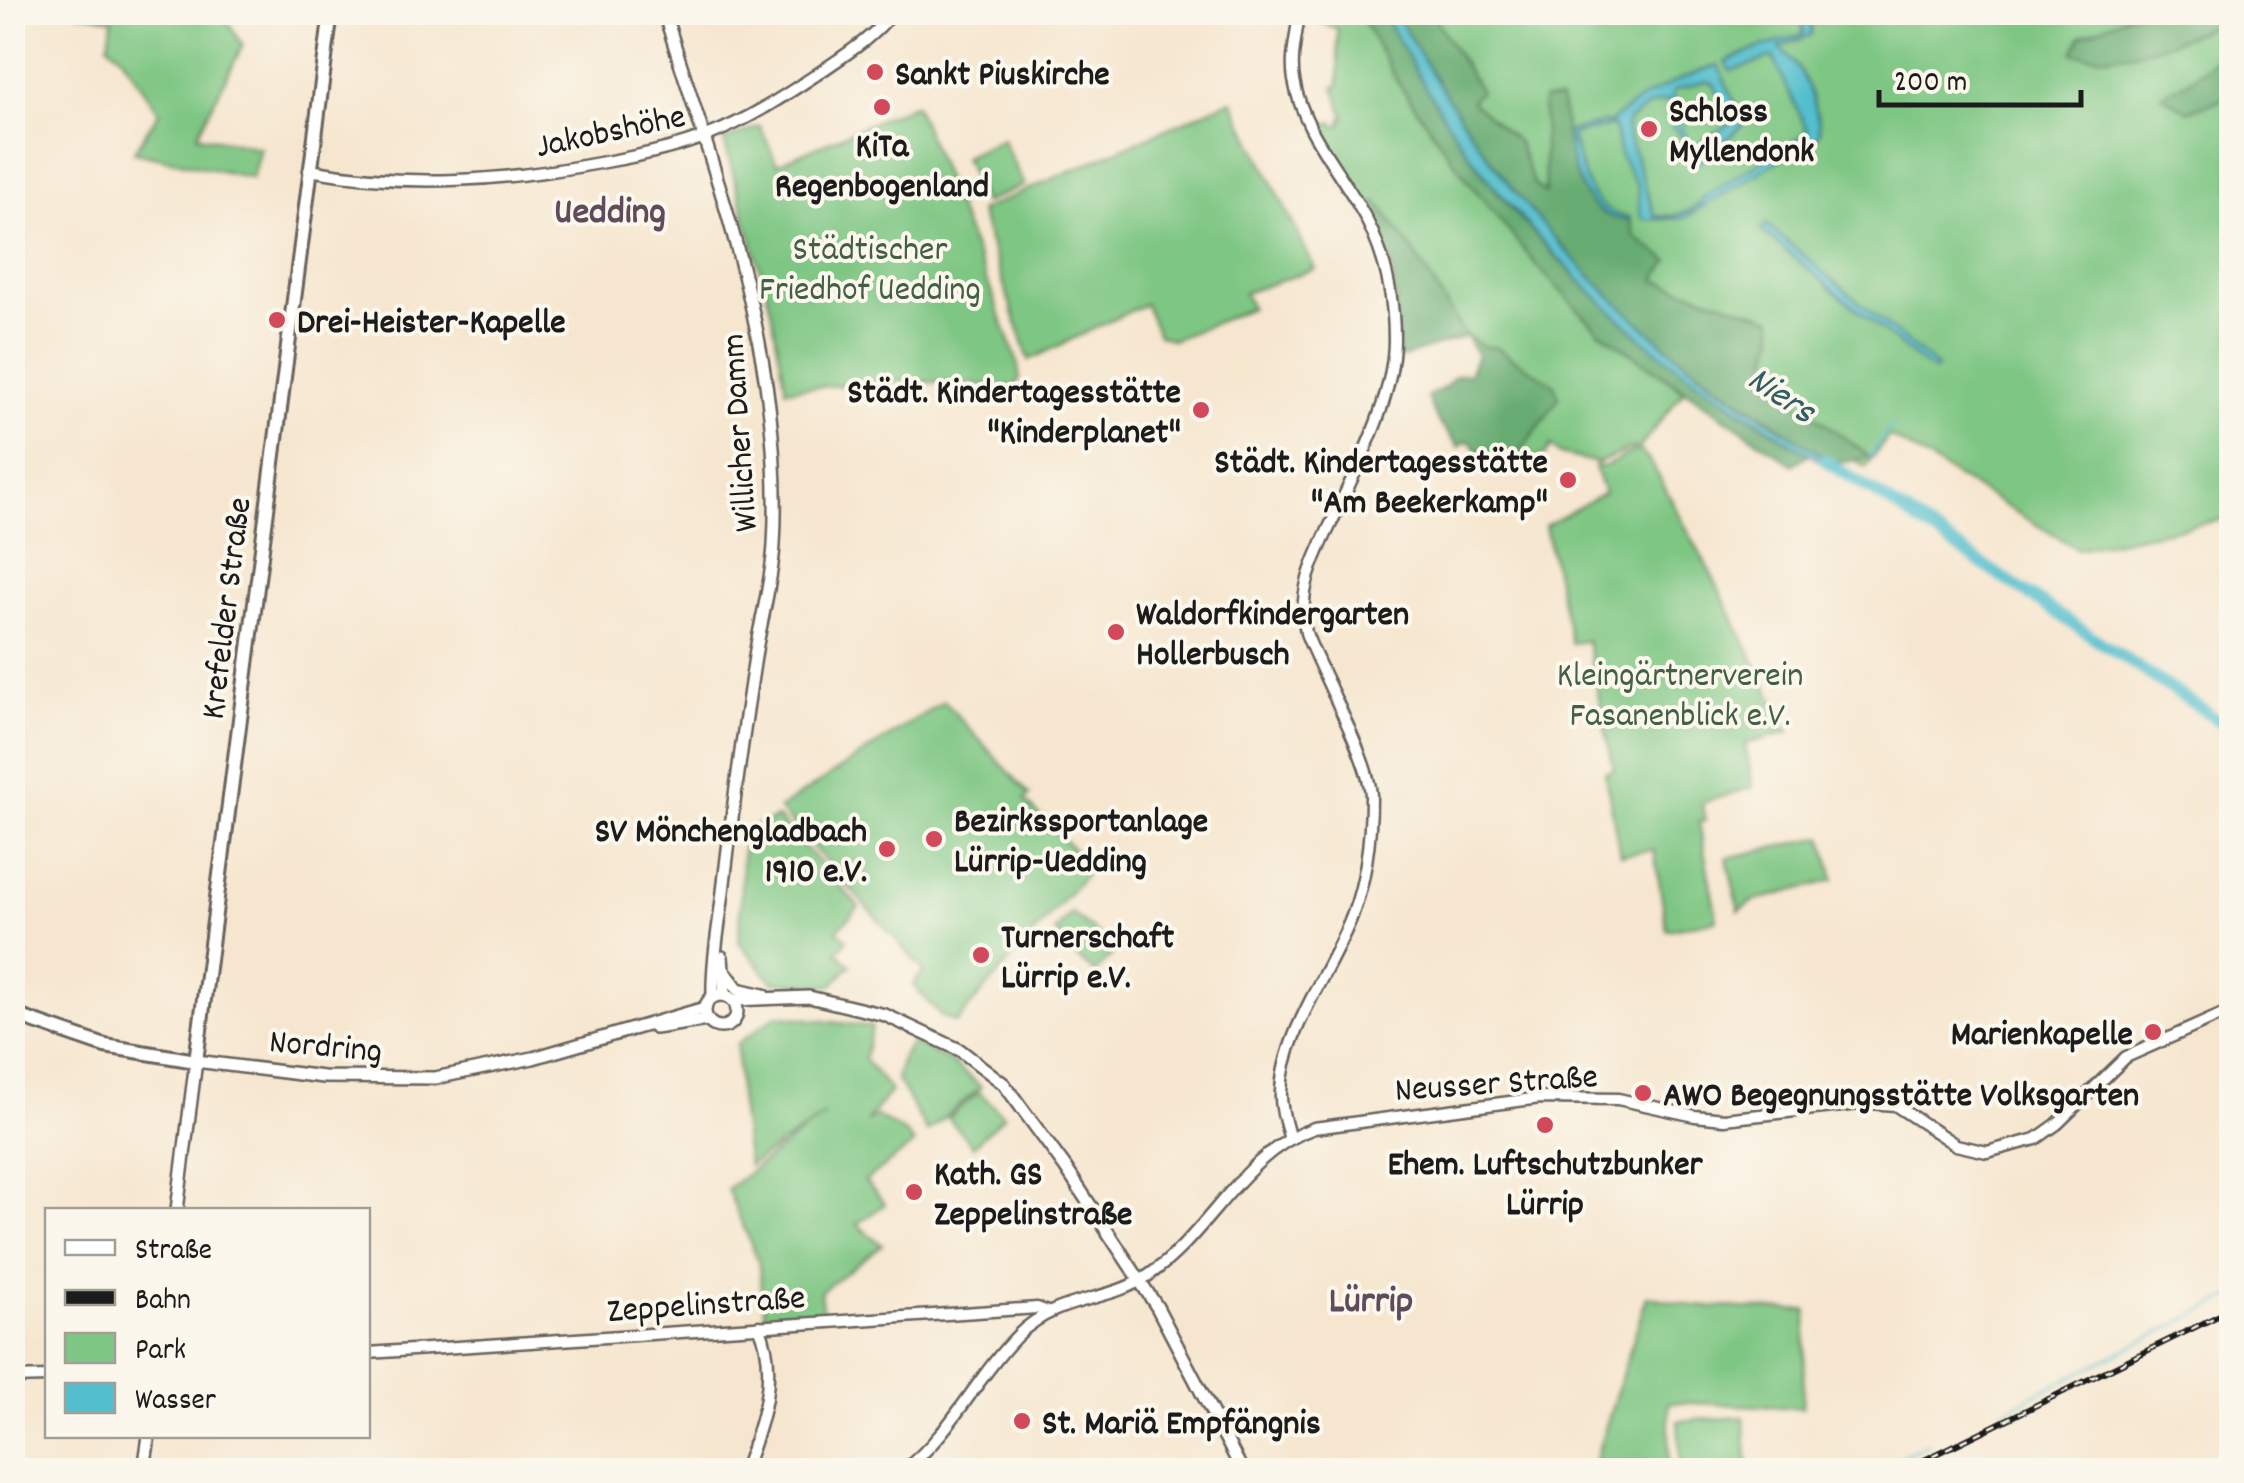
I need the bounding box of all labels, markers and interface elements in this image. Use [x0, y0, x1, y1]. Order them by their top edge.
scale bar [1879, 45, 2082, 107]
place label: Sankt Piuskirche [895, 52, 1110, 102]
marker: Sankt Piuskirche [864, 61, 886, 83]
text: 200 m [1894, 63, 1967, 106]
place label: Schloss Myllendonk [1669, 89, 1814, 179]
street label: Jakobshöhe [531, 94, 691, 174]
marker: KiTa Regenbogenland [871, 96, 893, 118]
marker: Schloss Myllendonk [1638, 118, 1660, 140]
place label: KiTa Regenbogenland [775, 124, 989, 214]
district label: Uedding [554, 187, 666, 242]
park label: Städtischer Friedhof Uedding [759, 227, 981, 317]
place label: Drei-Heister-Kapelle [297, 300, 566, 350]
marker: Drei-Heister-Kapelle [266, 309, 288, 331]
street label: Willicher Damm [710, 332, 774, 533]
water label: Niers [1734, 354, 1826, 441]
place label: Städt. Kindertagesstätte "Kinderplanet" [847, 370, 1181, 460]
marker: Städt. Kindertagesstätte "Kinderplanet" [1190, 399, 1212, 421]
place label: Städt. Kindertagesstätte "Am Beekerkamp" [1214, 440, 1548, 530]
marker: Städt. Kindertagesstätte "Am Beekerkamp" [1557, 469, 1579, 491]
street label: Krefelder Straße [191, 495, 267, 722]
place label: Waldorfkindergarten Hollerbusch [1136, 592, 1409, 682]
marker: Waldorfkindergarten Hollerbusch [1105, 621, 1127, 643]
park label: Kleingärtnerverein Fasanenblick e.V. [1557, 653, 1803, 743]
place label: Bezirkssportanlage Lürrip-Uedding [954, 799, 1208, 889]
place label: SV Mönchengladbach 1910 e.V. [595, 809, 867, 899]
marker: Bezirkssportanlage Lürrip-Uedding [923, 828, 945, 850]
marker: SV Mönchengladbach 1910 e.V. [876, 838, 898, 860]
place label: Turnerschaft Lürrip e.V. [1001, 915, 1174, 1005]
marker: Turnerschaft Lürrip e.V. [970, 944, 992, 966]
place label: Marienkapelle [1951, 1012, 2133, 1062]
street label: Nordring [267, 1019, 384, 1079]
marker: Marienkapelle [2142, 1021, 2164, 1043]
street label: Neusser Straße [1393, 1054, 1600, 1118]
place label: AWO Begegnungsstätte Volksgarten [1663, 1073, 2139, 1123]
marker: AWO Begegnungsstätte Volksgarten [1632, 1082, 1654, 1104]
marker: Ehem. Luftschutzbunker Lürrip [1534, 1114, 1556, 1136]
place label: Ehem. Luftschutzbunker Lürrip [1387, 1142, 1704, 1232]
place label: Kath. GS Zeppelinstraße [934, 1152, 1133, 1242]
marker: Kath. GS Zeppelinstraße [903, 1181, 925, 1203]
legend [45, 1208, 370, 1438]
text: Straße [135, 1231, 212, 1274]
street label: Zeppelinstraße [606, 1275, 807, 1339]
district label: Lürrip [1329, 1276, 1413, 1331]
text: Bahn [135, 1281, 191, 1324]
text: Park [135, 1331, 186, 1374]
text: Wasser [135, 1381, 216, 1424]
place label: St. Mariä Empfängnis [1042, 1401, 1321, 1451]
marker: St. Mariä Empfängnis [1011, 1410, 1033, 1432]

